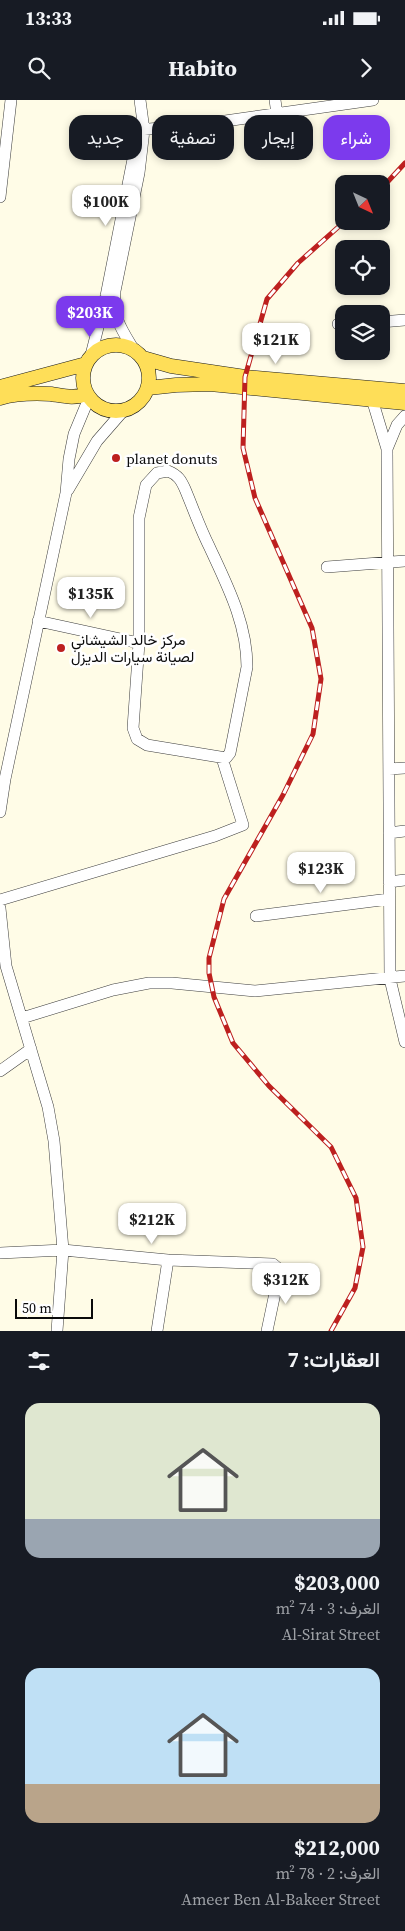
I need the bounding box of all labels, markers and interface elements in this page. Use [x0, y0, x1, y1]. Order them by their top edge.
text: 13:33 [25, 5, 72, 31]
text: Habito [168, 53, 237, 83]
icon: search [25, 54, 53, 82]
icon: forward [352, 54, 380, 82]
chip: جديد [69, 115, 142, 160]
chip: تصفية [152, 115, 234, 160]
chip: إيجار [244, 115, 313, 160]
chip: شراء [323, 115, 390, 160]
north arrow [335, 175, 390, 230]
map controls [335, 175, 390, 360]
pin: $100K [71, 184, 141, 227]
text: $100K [83, 190, 129, 212]
button: locate [335, 240, 390, 295]
pin: $203K [55, 296, 125, 338]
text: $203K [67, 301, 113, 323]
button: layers [335, 305, 390, 360]
pin: $121K [241, 322, 311, 365]
text: $121K [253, 328, 299, 350]
place label: planet donuts [126, 448, 217, 469]
marker: planet donuts [110, 452, 122, 464]
pin: $135K [56, 576, 126, 619]
text: $135K [68, 582, 114, 604]
place label: مركز خالد الشيشاني لصيانة سيارات الديزل [71, 629, 194, 667]
marker: مركز خالد الشيشاني لصيانة سيارات الديزل [55, 642, 67, 654]
pin: $123K [286, 852, 356, 894]
text: $123K [298, 857, 344, 879]
pin: $212K [117, 1202, 187, 1245]
text: $212K [129, 1208, 175, 1230]
pin: $312K [251, 1262, 321, 1305]
text: $312K [263, 1268, 309, 1290]
scale bar [15, 1296, 92, 1319]
text: 50 m [22, 1298, 52, 1318]
text: العقارات: 7 [287, 1345, 380, 1374]
icon: filters [25, 1347, 53, 1375]
icon: home [158, 1435, 248, 1525]
text: $203,000 [294, 1568, 380, 1597]
text: الغرف: 3 · 74 m² [276, 1597, 380, 1619]
text: Al-Sirat Street [282, 1623, 380, 1645]
icon: home [158, 1700, 248, 1790]
text: $212,000 [294, 1833, 380, 1862]
text: الغرف: 2 · 78 m² [276, 1862, 380, 1884]
text: Ameer Ben Al-Bakeer Street [181, 1888, 380, 1910]

